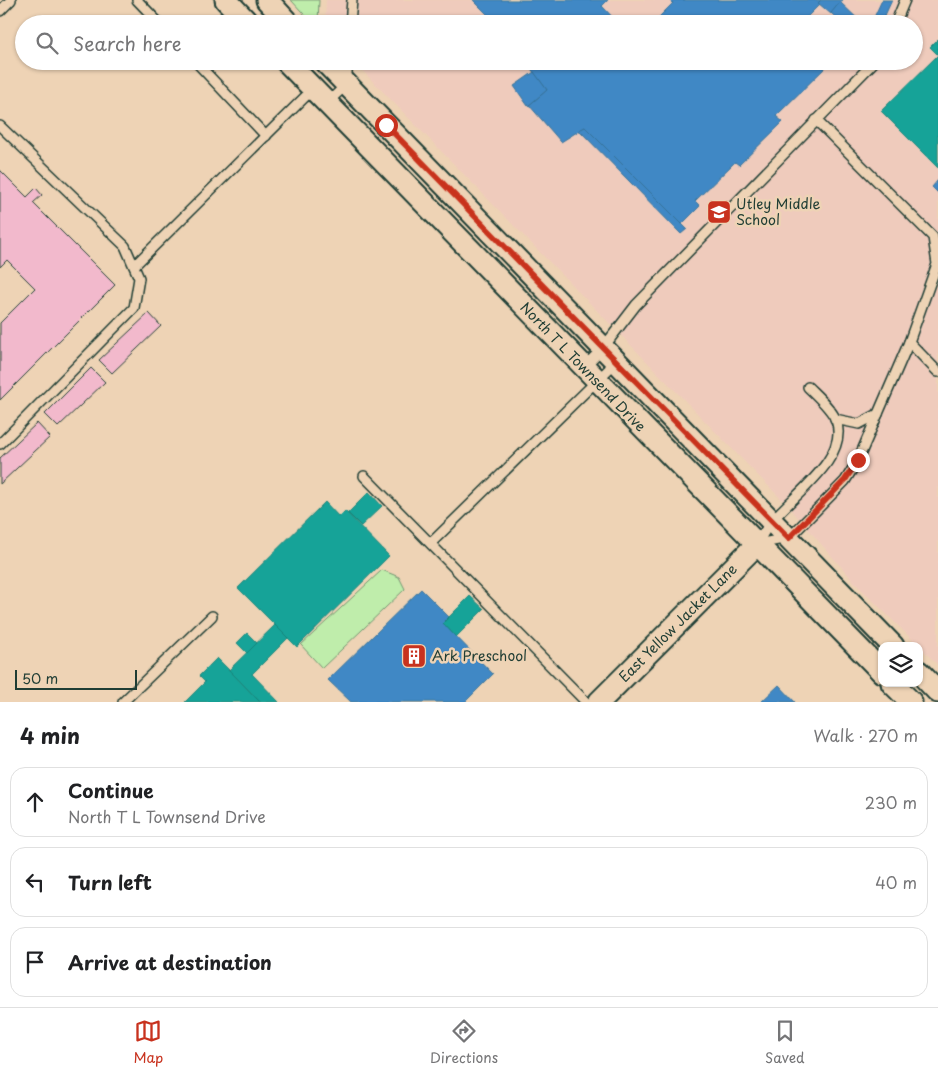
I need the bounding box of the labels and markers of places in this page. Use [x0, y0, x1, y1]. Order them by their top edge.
place label: Utley Middle School [736, 193, 820, 230]
school or university icon: Utley Middle School [706, 199, 732, 225]
building icon: Ark Preschool [401, 643, 427, 669]
place label: Ark Preschool [432, 645, 527, 666]

